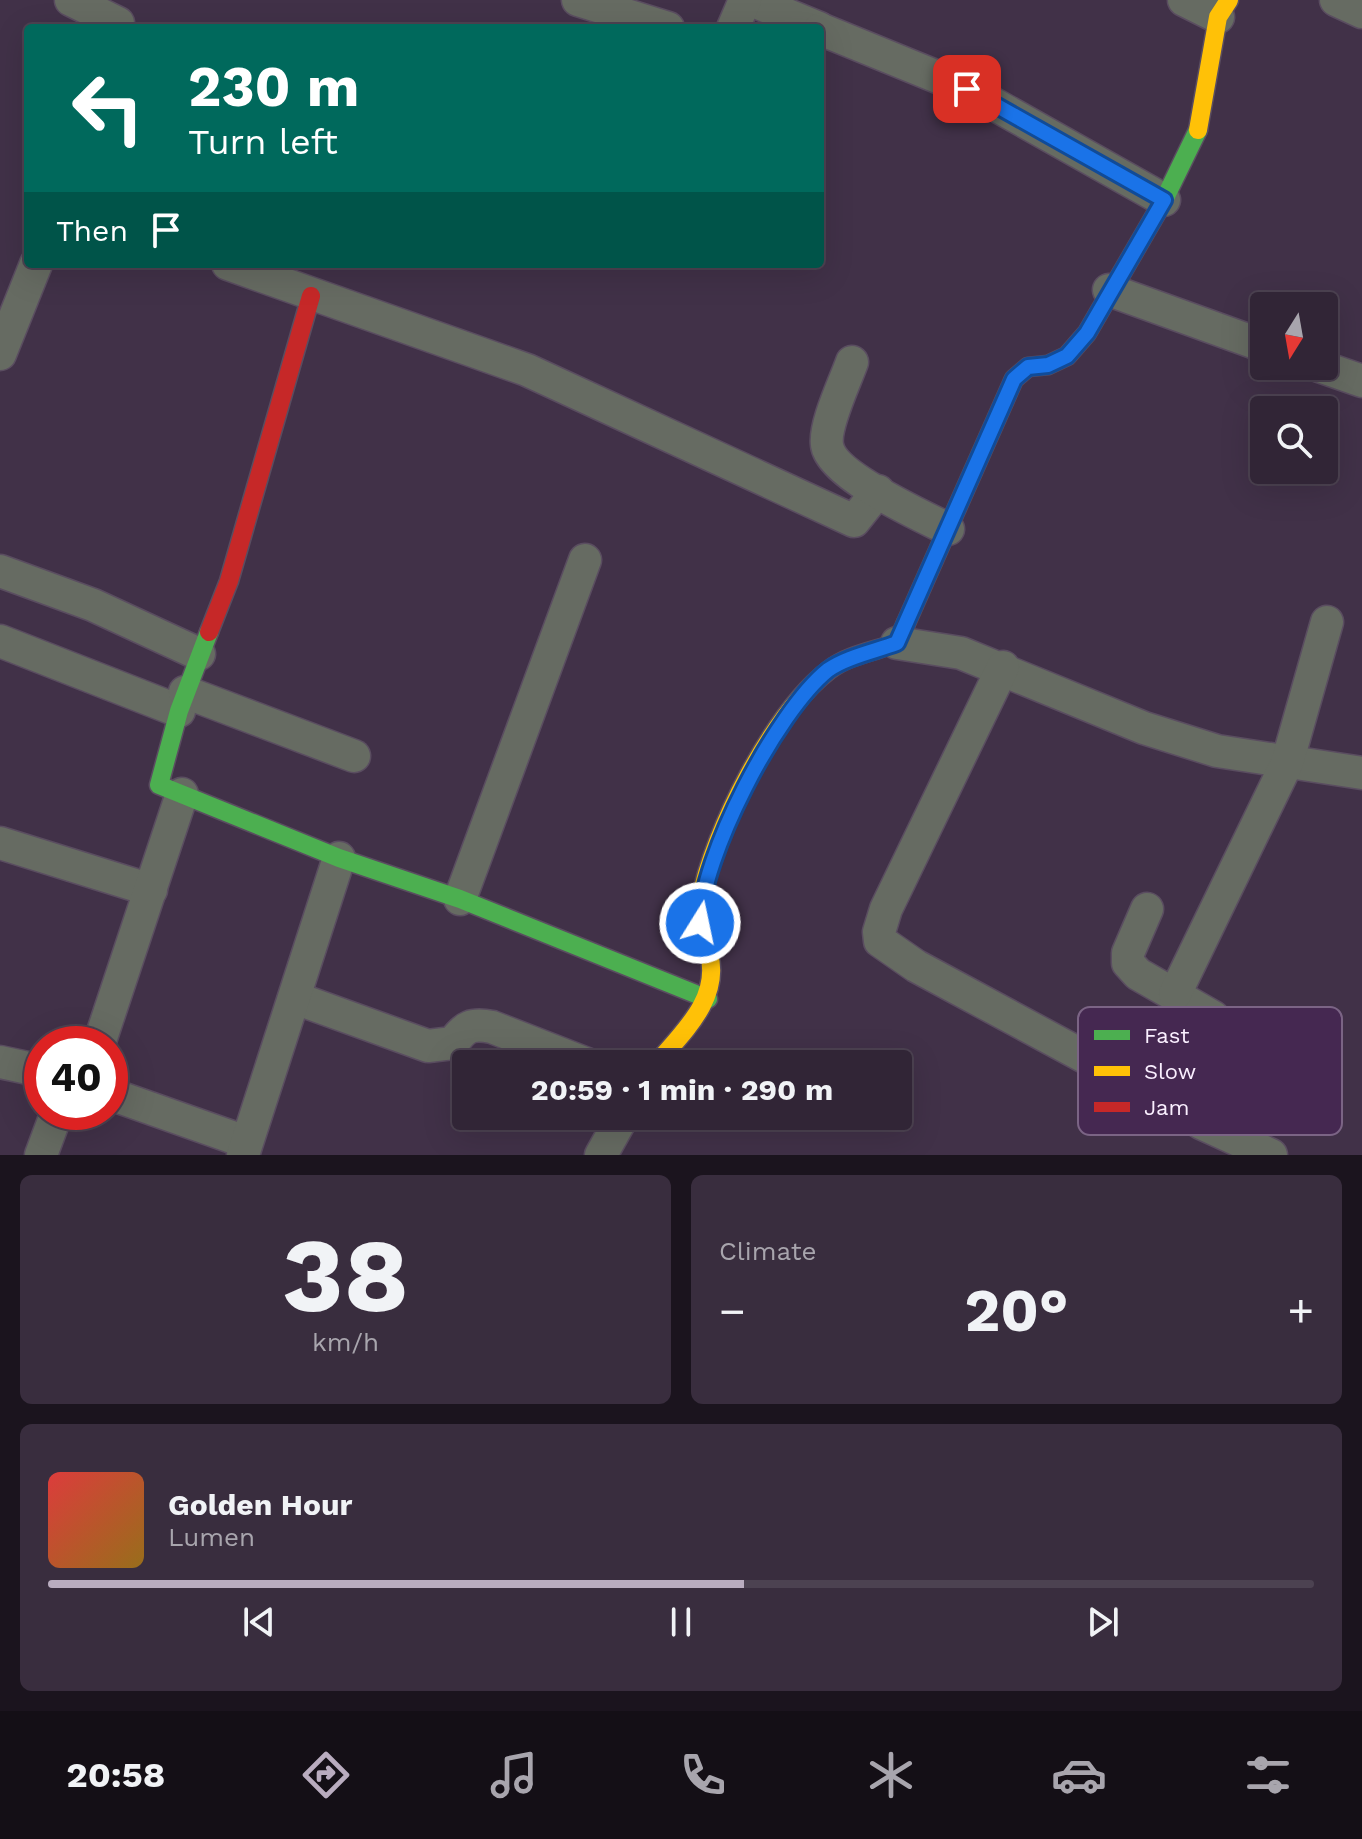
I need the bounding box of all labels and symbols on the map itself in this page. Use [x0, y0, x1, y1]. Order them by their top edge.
pin [933, 55, 1001, 123]
north arrow [1250, 292, 1338, 380]
position arrow [658, 881, 742, 965]
legend [1078, 1007, 1342, 1135]
text: Fast [1144, 1023, 1190, 1048]
speed limit sign: 40 [24, 1026, 128, 1130]
text: Slow [1144, 1059, 1196, 1084]
text: Jam [1144, 1095, 1189, 1120]

